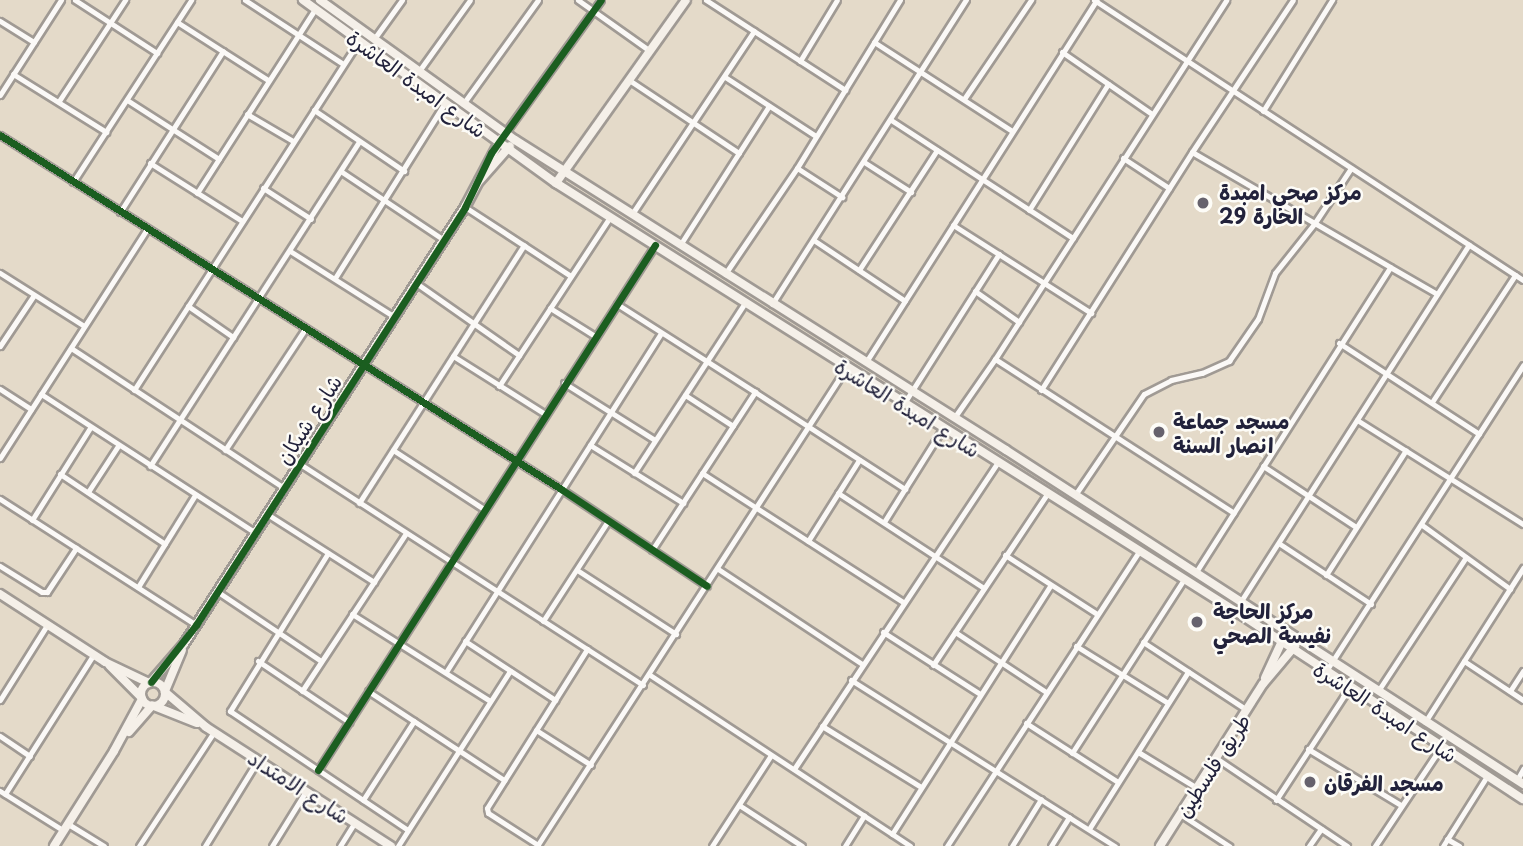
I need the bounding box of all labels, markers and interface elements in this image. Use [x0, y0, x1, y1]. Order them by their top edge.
street label: شارع امبدة العاشرة [342, 24, 492, 142]
place label: مركز صحي امبدة الحارة 29 [1219, 178, 1362, 228]
marker: مركز صحي امبدة الحارة 29 [1193, 193, 1213, 213]
street label: شارع امبدة العاشرة [831, 352, 985, 462]
street label: شارع شيكان [270, 370, 346, 468]
place label: مسجد جماعة انصار السنة [1173, 407, 1289, 457]
marker: مسجد جماعة انصار السنة [1151, 424, 1167, 440]
place label: مركز الحاجة نفيسة الصحي [1213, 597, 1331, 647]
marker: مركز الحاجة نفيسة الصحي [1187, 612, 1207, 632]
street label: شارع امبدة العاشرة [1309, 655, 1463, 767]
street label: طريق فلسطين [1169, 708, 1255, 822]
street label: شارع الامتداد [244, 744, 354, 828]
place label: مسجد الفرقان [1324, 769, 1444, 795]
marker: مسجد الفرقان [1302, 774, 1318, 790]

